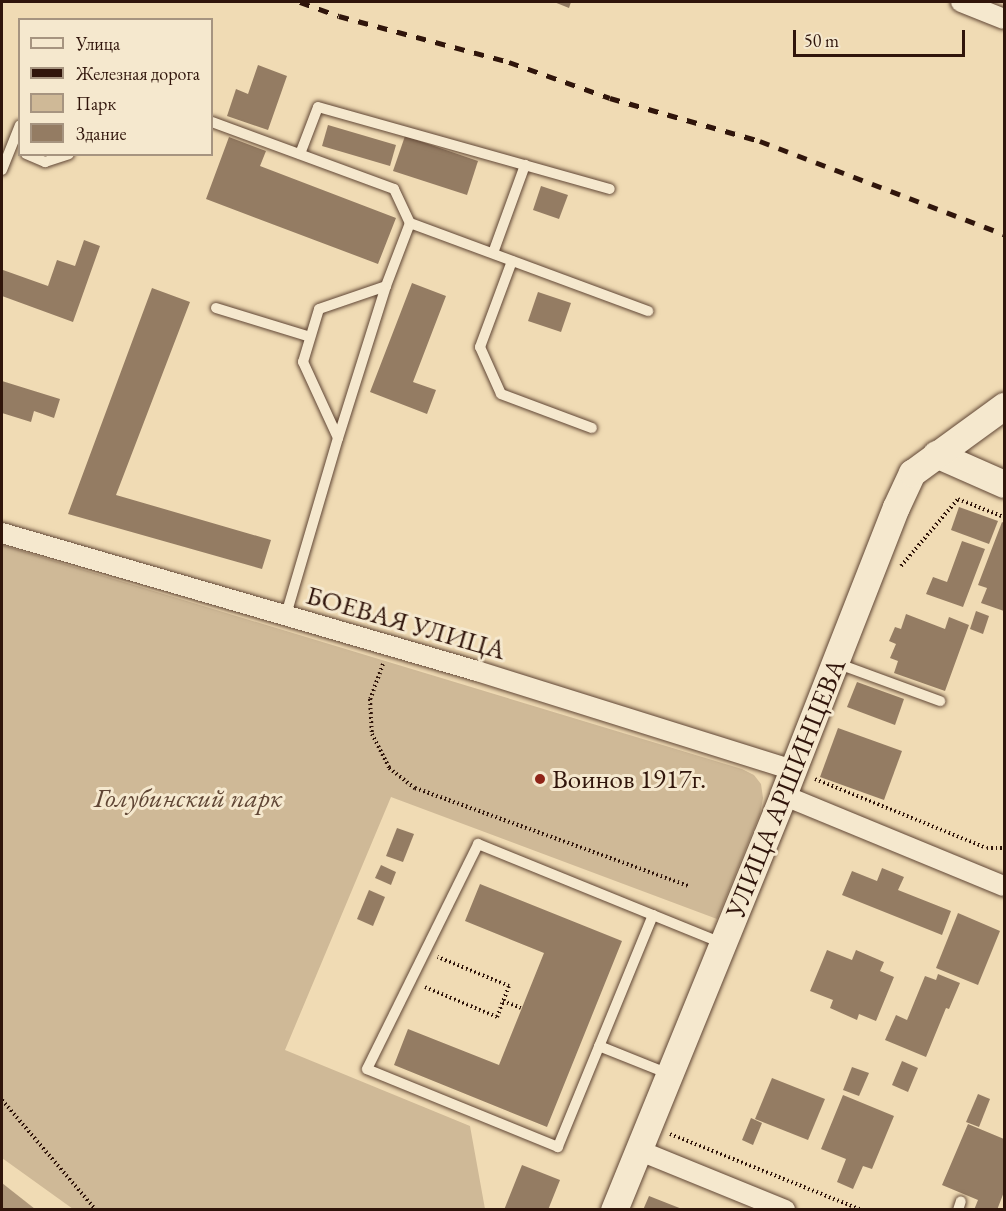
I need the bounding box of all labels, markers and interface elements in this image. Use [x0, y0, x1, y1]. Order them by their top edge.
legend [18, 18, 213, 156]
scale bar [796, 18, 968, 56]
text: 50 m [804, 29, 839, 52]
text: Улица [76, 32, 120, 55]
text: Железная дорога [76, 62, 200, 85]
text: Парк [76, 92, 116, 115]
text: Здание [76, 122, 126, 145]
street label: БОЕВАЯ УЛИЦА [303, 578, 509, 666]
street label: УЛИЦА АРШИНЦЕВА [718, 653, 852, 923]
place label: Воинов 1917г. [552, 763, 706, 795]
marker: Воинов 1917г. [533, 772, 547, 786]
park label: Голубинский парк [94, 782, 282, 814]

